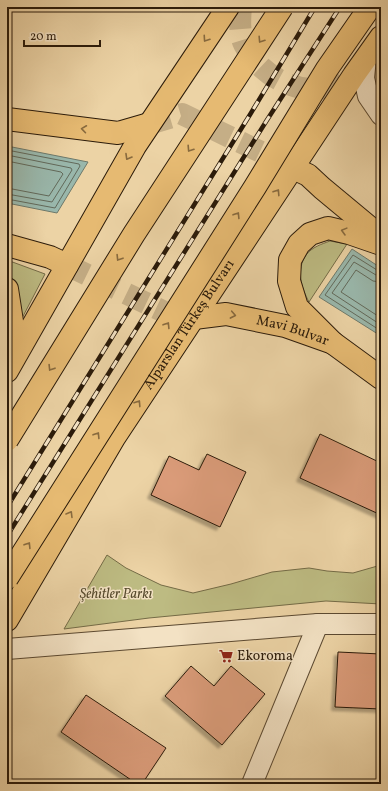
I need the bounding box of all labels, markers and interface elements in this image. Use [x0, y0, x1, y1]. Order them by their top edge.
scale bar [24, 22, 100, 48]
text: 20 m [30, 29, 57, 45]
one-way arrow [204, 35, 211, 42]
one-way arrow [258, 36, 266, 43]
one-way arrow [81, 125, 87, 134]
one-way arrow [188, 144, 195, 151]
one-way arrow [126, 153, 133, 160]
one-way arrow [272, 189, 279, 196]
one-way arrow [232, 212, 239, 219]
one-way arrow [341, 228, 347, 236]
one-way arrow [117, 254, 124, 261]
street label: Alparslan Türkeş Bulvarı [139, 256, 239, 393]
one-way arrow [230, 311, 236, 319]
street label: Mavi Bulvar [255, 311, 332, 350]
one-way arrow [162, 322, 170, 329]
one-way arrow [48, 364, 56, 371]
one-way arrow [133, 400, 141, 407]
one-way arrow [93, 432, 100, 439]
one-way arrow [65, 511, 72, 518]
one-way arrow [23, 542, 31, 549]
park label: Şehitler Parkı [80, 585, 152, 604]
place label: Ekoroma [237, 647, 293, 666]
supermarket icon: Ekoroma [218, 648, 234, 664]

